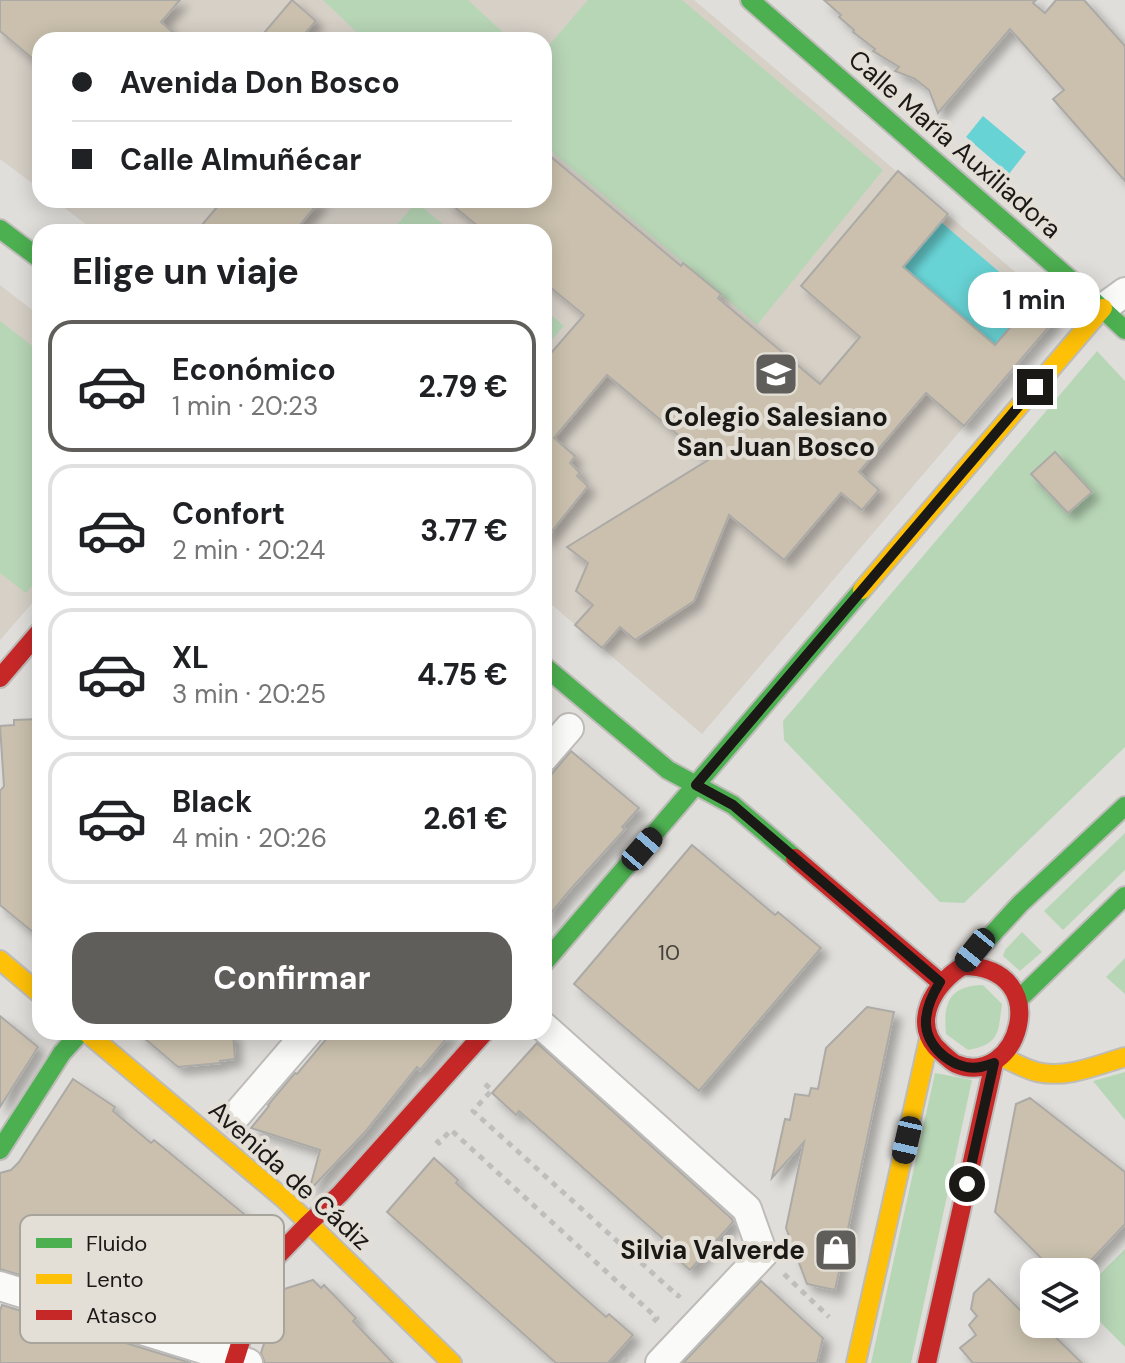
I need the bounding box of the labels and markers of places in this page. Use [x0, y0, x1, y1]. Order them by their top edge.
school or university icon: Colegio Salesiano San Juan Bosco [752, 350, 800, 398]
place label: Colegio Salesiano San Juan Bosco [664, 400, 888, 464]
shop icon: Silvia Valverde [812, 1226, 860, 1274]
place label: Silvia Valverde [620, 1233, 805, 1267]

